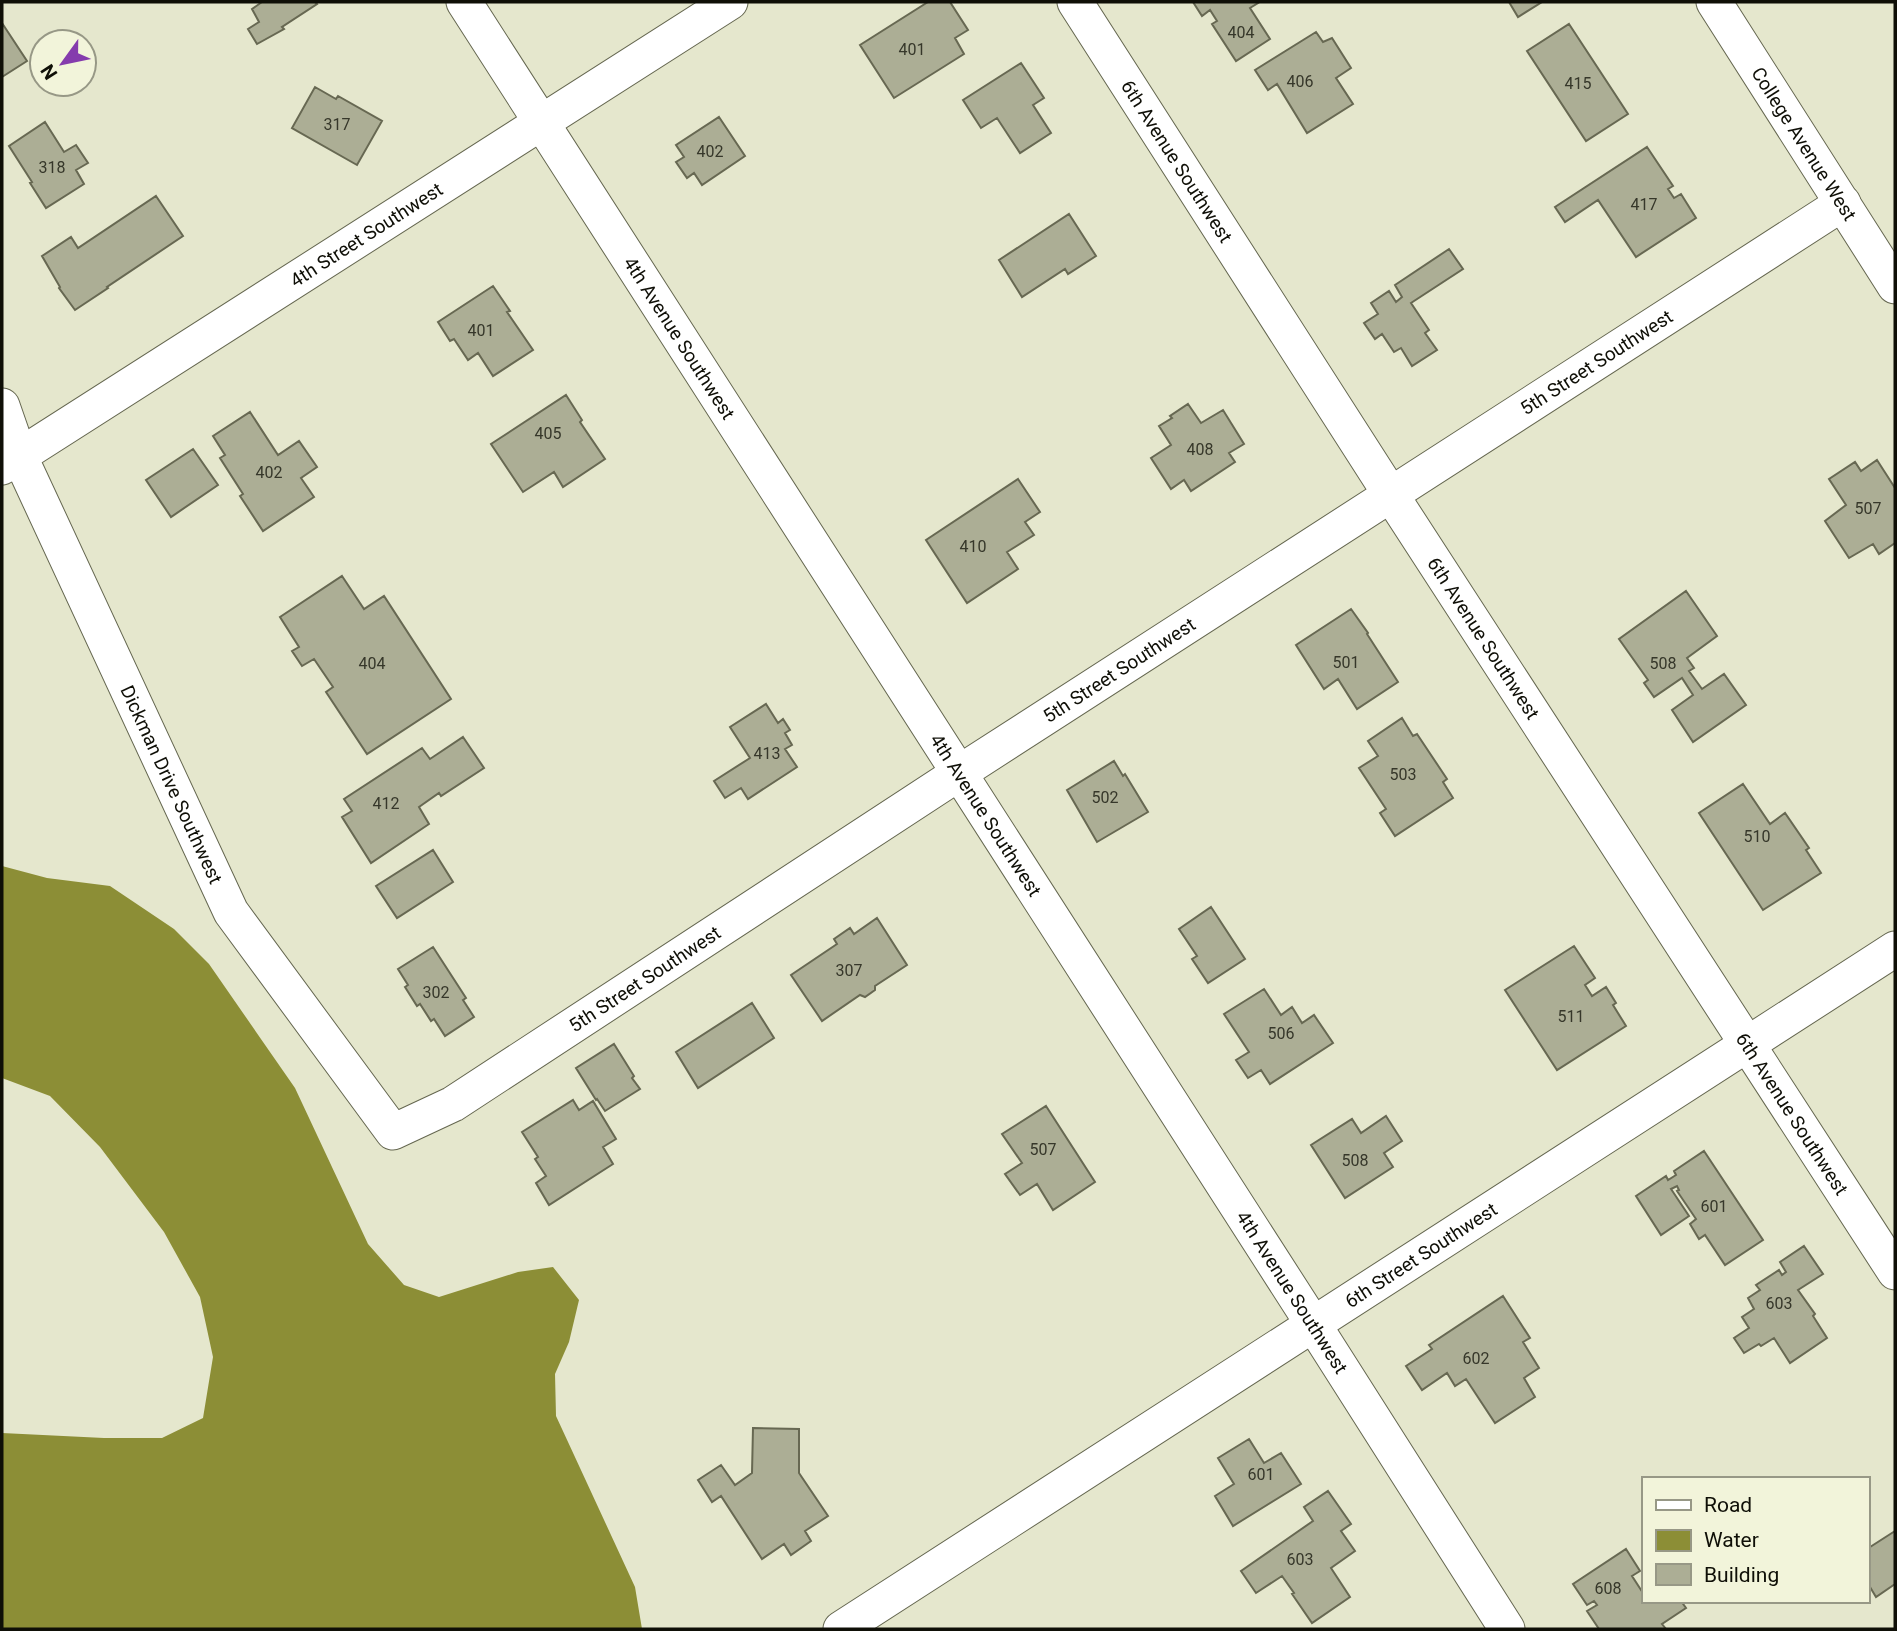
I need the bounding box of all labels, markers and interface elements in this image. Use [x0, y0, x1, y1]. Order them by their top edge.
house number: 404 [1228, 23, 1254, 42]
north arrow [28, 28, 98, 98]
house number: 401 [899, 40, 925, 59]
text: N [36, 60, 62, 84]
street label: College Avenue West [1746, 63, 1861, 225]
house number: 406 [1287, 72, 1313, 91]
house number: 415 [1565, 74, 1591, 93]
street label: 6th Avenue Southwest [1116, 76, 1237, 247]
house number: 317 [324, 115, 350, 134]
house number: 402 [697, 142, 723, 161]
house number: 318 [39, 158, 65, 177]
street label: 4th Street Southwest [286, 178, 447, 292]
house number: 417 [1631, 195, 1657, 214]
street label: 4th Avenue Southwest [619, 252, 740, 424]
street label: 5th Street Southwest [1516, 305, 1677, 420]
house number: 401 [468, 321, 494, 340]
house number: 405 [535, 424, 561, 443]
house number: 408 [1187, 440, 1213, 459]
house number: 402 [256, 463, 282, 482]
house number: 507 [1855, 499, 1881, 518]
house number: 410 [960, 537, 986, 556]
street label: 6th Avenue Southwest [1422, 553, 1544, 724]
street label: 5th Street Southwest [1039, 613, 1200, 728]
house number: 501 [1333, 653, 1359, 672]
house number: 404 [359, 654, 385, 673]
house number: 508 [1650, 654, 1676, 673]
street label: Dickman Drive Southwest [115, 682, 227, 887]
street label: 4th Avenue Southwest [925, 729, 1046, 901]
house number: 413 [754, 744, 780, 763]
house number: 503 [1390, 765, 1416, 784]
house number: 502 [1092, 788, 1118, 807]
house number: 412 [373, 794, 399, 813]
house number: 510 [1744, 827, 1770, 846]
street label: 5th Street Southwest [565, 921, 725, 1037]
house number: 307 [836, 961, 862, 980]
house number: 302 [423, 983, 449, 1002]
house number: 511 [1558, 1007, 1584, 1026]
house number: 506 [1268, 1024, 1294, 1043]
street label: 6th Avenue Southwest [1731, 1029, 1853, 1199]
house number: 507 [1030, 1140, 1056, 1159]
house number: 508 [1342, 1151, 1368, 1170]
house number: 601 [1701, 1197, 1727, 1216]
street label: 6th Street Southwest [1341, 1198, 1502, 1313]
street label: 4th Avenue Southwest [1231, 1207, 1352, 1378]
house number: 603 [1766, 1294, 1792, 1313]
house number: 602 [1463, 1349, 1489, 1368]
house number: 601 [1248, 1465, 1274, 1484]
legend [1642, 1477, 1869, 1603]
text: Road [1704, 1493, 1752, 1517]
text: Water [1704, 1528, 1759, 1552]
house number: 603 [1287, 1550, 1313, 1569]
text: Building [1704, 1563, 1779, 1587]
house number: 608 [1595, 1579, 1621, 1598]

